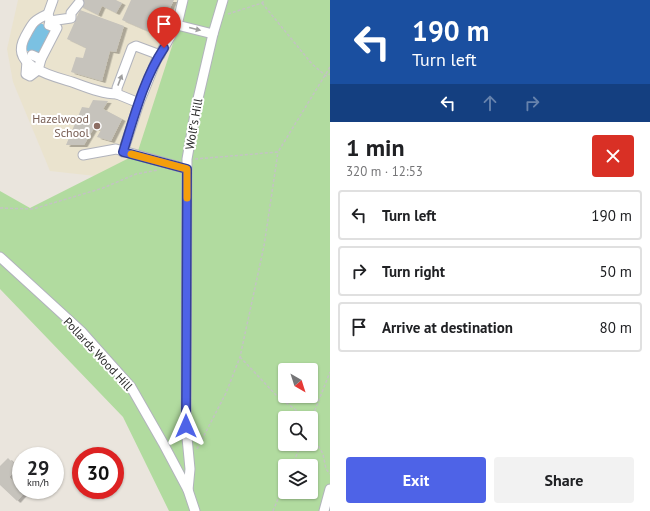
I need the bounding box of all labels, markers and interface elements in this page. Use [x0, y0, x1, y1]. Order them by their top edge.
pin [147, 7.0, 181, 48]
text: 190 m [412, 12, 489, 49]
icon: arrive [153, 13, 175, 35]
icon: left [346, 16, 398, 68]
one-way arrow [189, 27, 201, 33]
text: Turn left [412, 48, 477, 71]
one-way arrow [118, 73, 124, 85]
icon: left [437, 92, 459, 114]
icon: ahead [479, 92, 501, 114]
icon: right [521, 92, 543, 114]
street label: Wolf's Hill [182, 97, 205, 151]
place label: Hazelwood School [32, 111, 89, 140]
marker: Hazelwood School [92, 121, 102, 131]
text: 1 min [346, 132, 405, 163]
button: close [592, 135, 634, 177]
text: 320 m · 12:53 [346, 163, 423, 180]
icon: left [348, 204, 370, 226]
text: Turn left [382, 206, 436, 225]
text: 190 m [591, 206, 632, 225]
icon: right [348, 260, 370, 282]
text: Turn right [382, 262, 445, 281]
text: 50 m [599, 262, 632, 281]
street label: Pollards Wood Hill [61, 314, 136, 394]
icon: arrive [348, 316, 370, 338]
text: Arrive at destination [382, 318, 513, 337]
text: 80 m [599, 318, 632, 337]
north arrow [278, 363, 318, 403]
map controls [278, 363, 318, 499]
position arrow [165, 405, 207, 447]
button: search [278, 411, 318, 451]
speed limit sign: 30 [72, 447, 124, 499]
text: 29 [27, 455, 49, 481]
button: Exit [346, 457, 486, 503]
button: Share [494, 457, 634, 503]
button: layers [278, 459, 318, 499]
text: km/h [27, 476, 49, 489]

